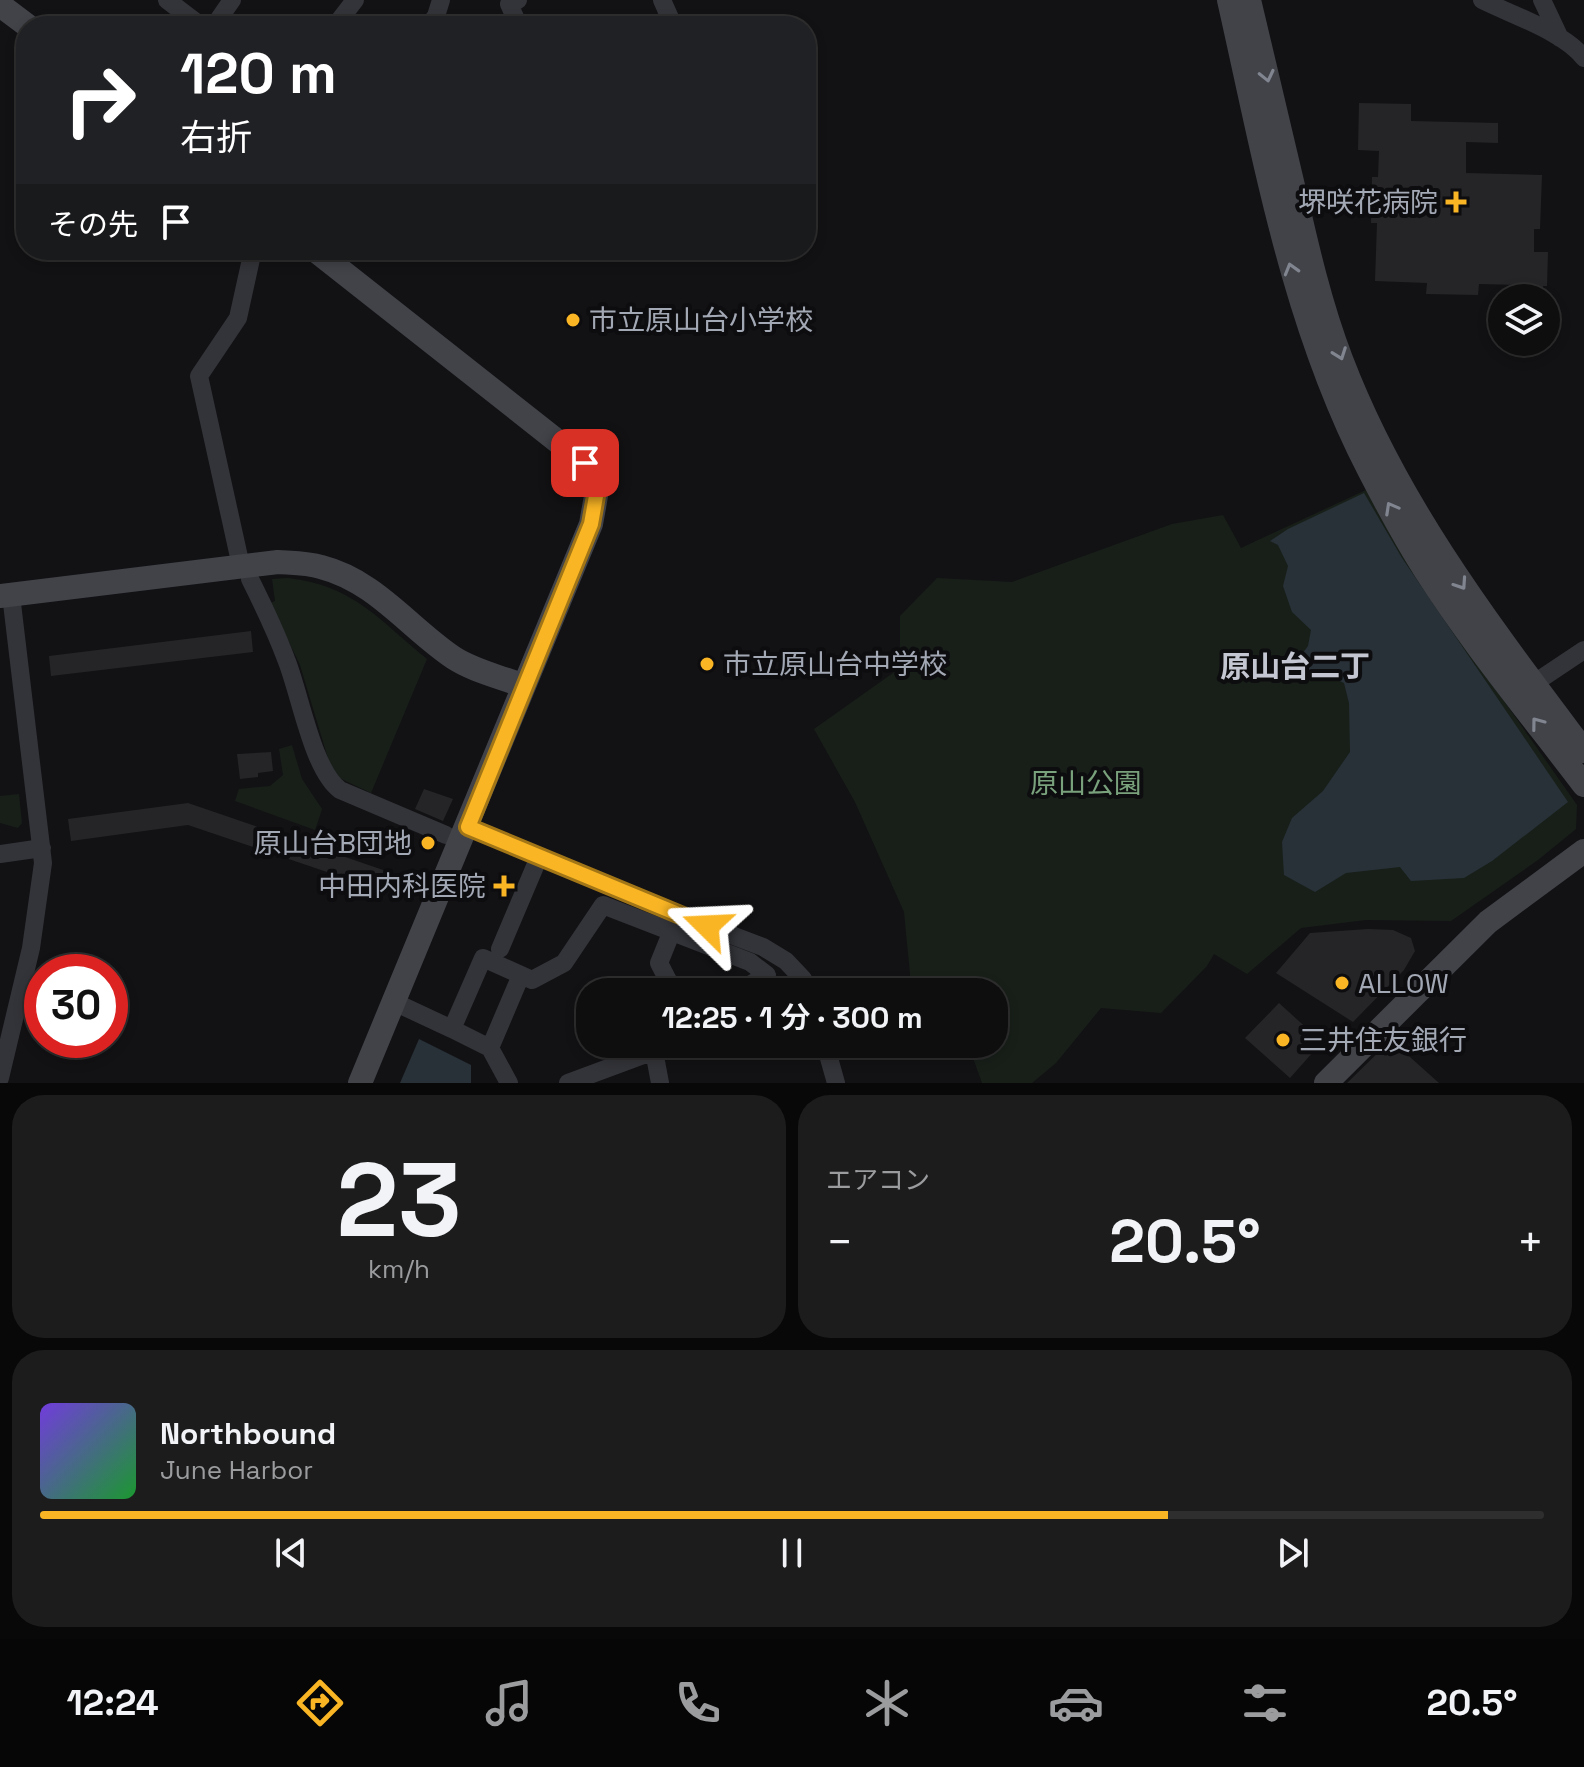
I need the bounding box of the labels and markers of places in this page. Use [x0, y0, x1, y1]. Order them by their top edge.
place label: 堺咲花病院 [1298, 184, 1438, 220]
marker: 堺咲花病院 [1445, 191, 1467, 213]
place label: 市立原山台小学校 [589, 302, 813, 338]
marker: 市立原山台小学校 [564, 311, 582, 329]
pin [551, 429, 619, 497]
place label: 市立原山台中学校 [723, 646, 947, 682]
marker: 市立原山台中学校 [698, 655, 716, 673]
place label: 原山台B団地 [253, 825, 412, 861]
marker: 原山台B団地 [419, 834, 437, 852]
place label: 中田内科医院 [318, 868, 486, 904]
marker: 中田内科医院 [493, 875, 515, 897]
place label: ALLOW [1358, 965, 1449, 1001]
marker: ALLOW [1333, 974, 1351, 992]
place label: 三井住友銀行 [1299, 1022, 1467, 1058]
marker: 三井住友銀行 [1274, 1031, 1292, 1049]

